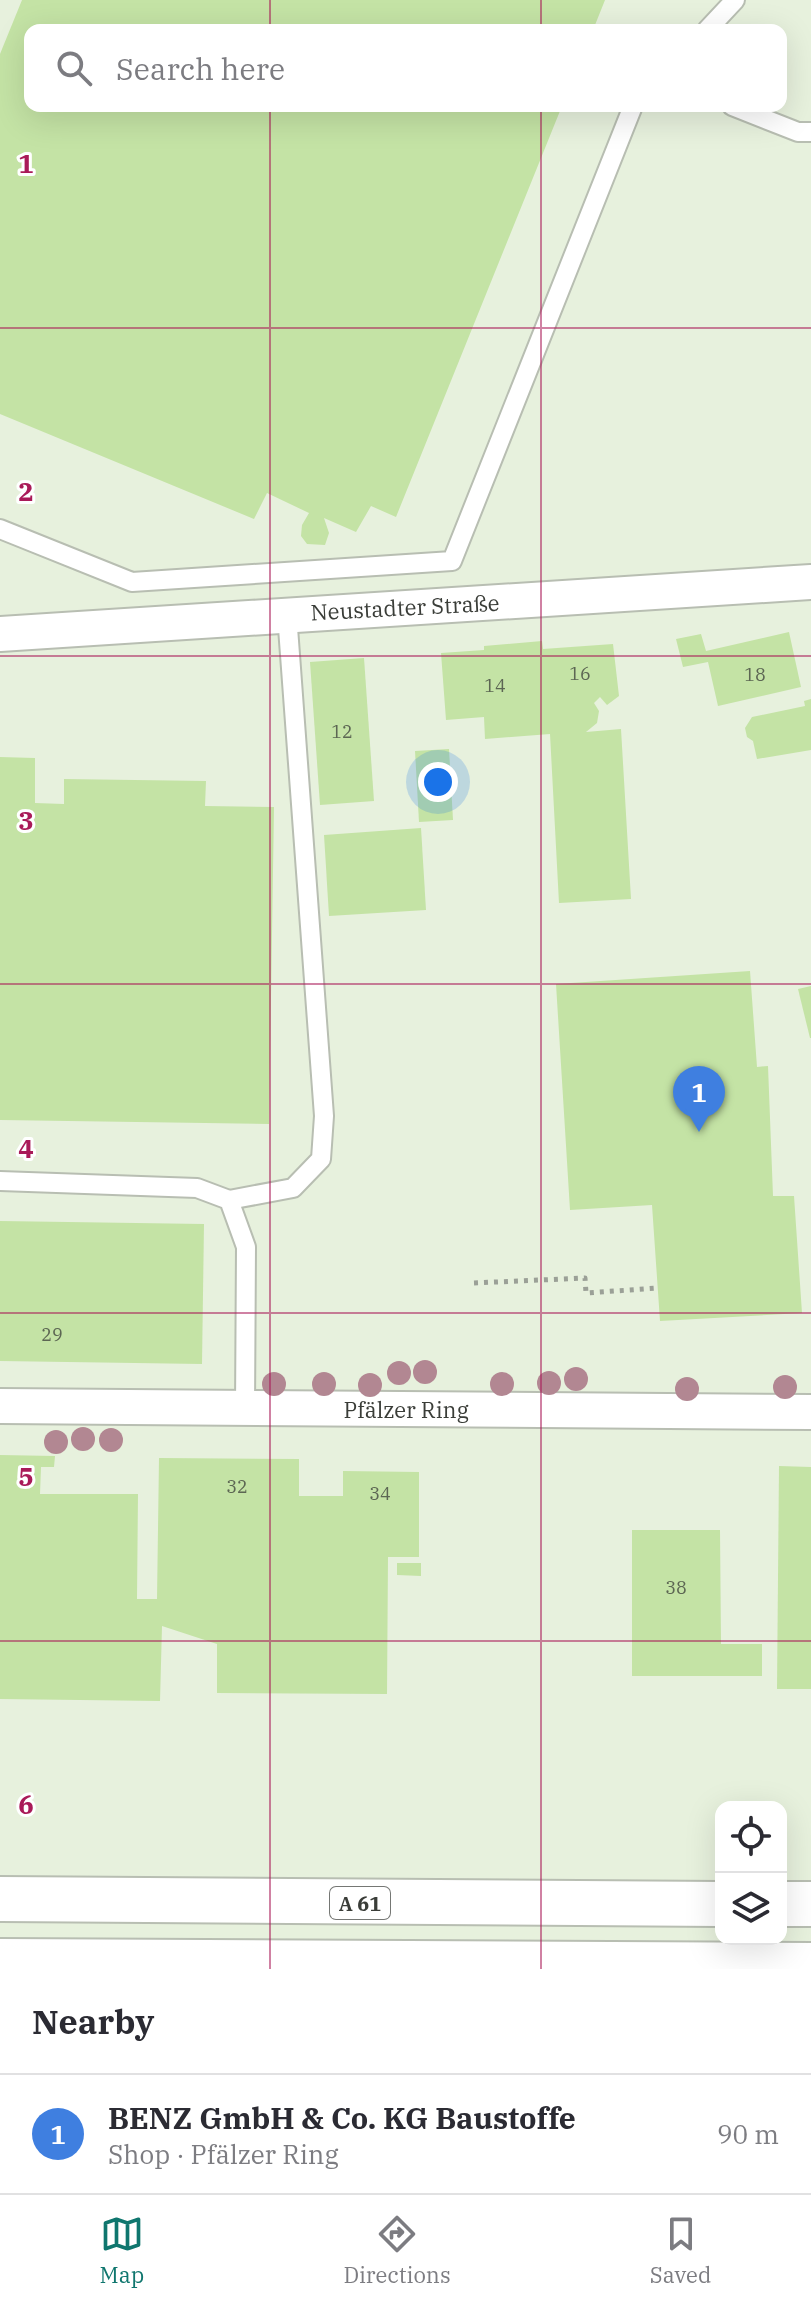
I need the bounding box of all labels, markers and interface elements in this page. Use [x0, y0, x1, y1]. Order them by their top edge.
search box [24, 24, 787, 112]
icon: search [52, 46, 96, 90]
text: Search here [116, 49, 285, 88]
text: 1 [18, 146, 34, 180]
text: 2 [18, 474, 34, 508]
street label: Neustadter Straße [310, 588, 500, 626]
house number: 16 [569, 662, 591, 685]
house number: 18 [744, 663, 766, 686]
house number: 14 [484, 674, 506, 697]
house number: 12 [331, 720, 353, 743]
your location [418, 762, 458, 802]
text: 3 [18, 803, 34, 837]
pin: 1 [673, 1066, 725, 1132]
text: 4 [18, 1131, 34, 1165]
house number: 29 [41, 1323, 63, 1346]
street label: Pfälzer Ring [343, 1395, 469, 1424]
text: 5 [18, 1459, 34, 1493]
house number: 32 [226, 1475, 248, 1498]
house number: 34 [369, 1482, 391, 1505]
house number: 38 [665, 1576, 687, 1599]
text: 6 [18, 1787, 34, 1821]
map controls [715, 1801, 787, 1945]
button: locate [715, 1801, 787, 1873]
button: layers [715, 1873, 787, 1945]
road number: A 61 [330, 1887, 390, 1919]
text: Nearby [32, 1999, 154, 2043]
text: BENZ GmbH & Co. KG Baustoffe [108, 2098, 576, 2137]
text: 1 [50, 2117, 66, 2151]
text: 90 m [717, 2117, 779, 2151]
text: Shop · Pfälzer Ring [108, 2137, 339, 2171]
tab: Map [100, 2212, 144, 2289]
tab: Directions [343, 2212, 451, 2289]
tab: Saved [650, 2212, 711, 2289]

